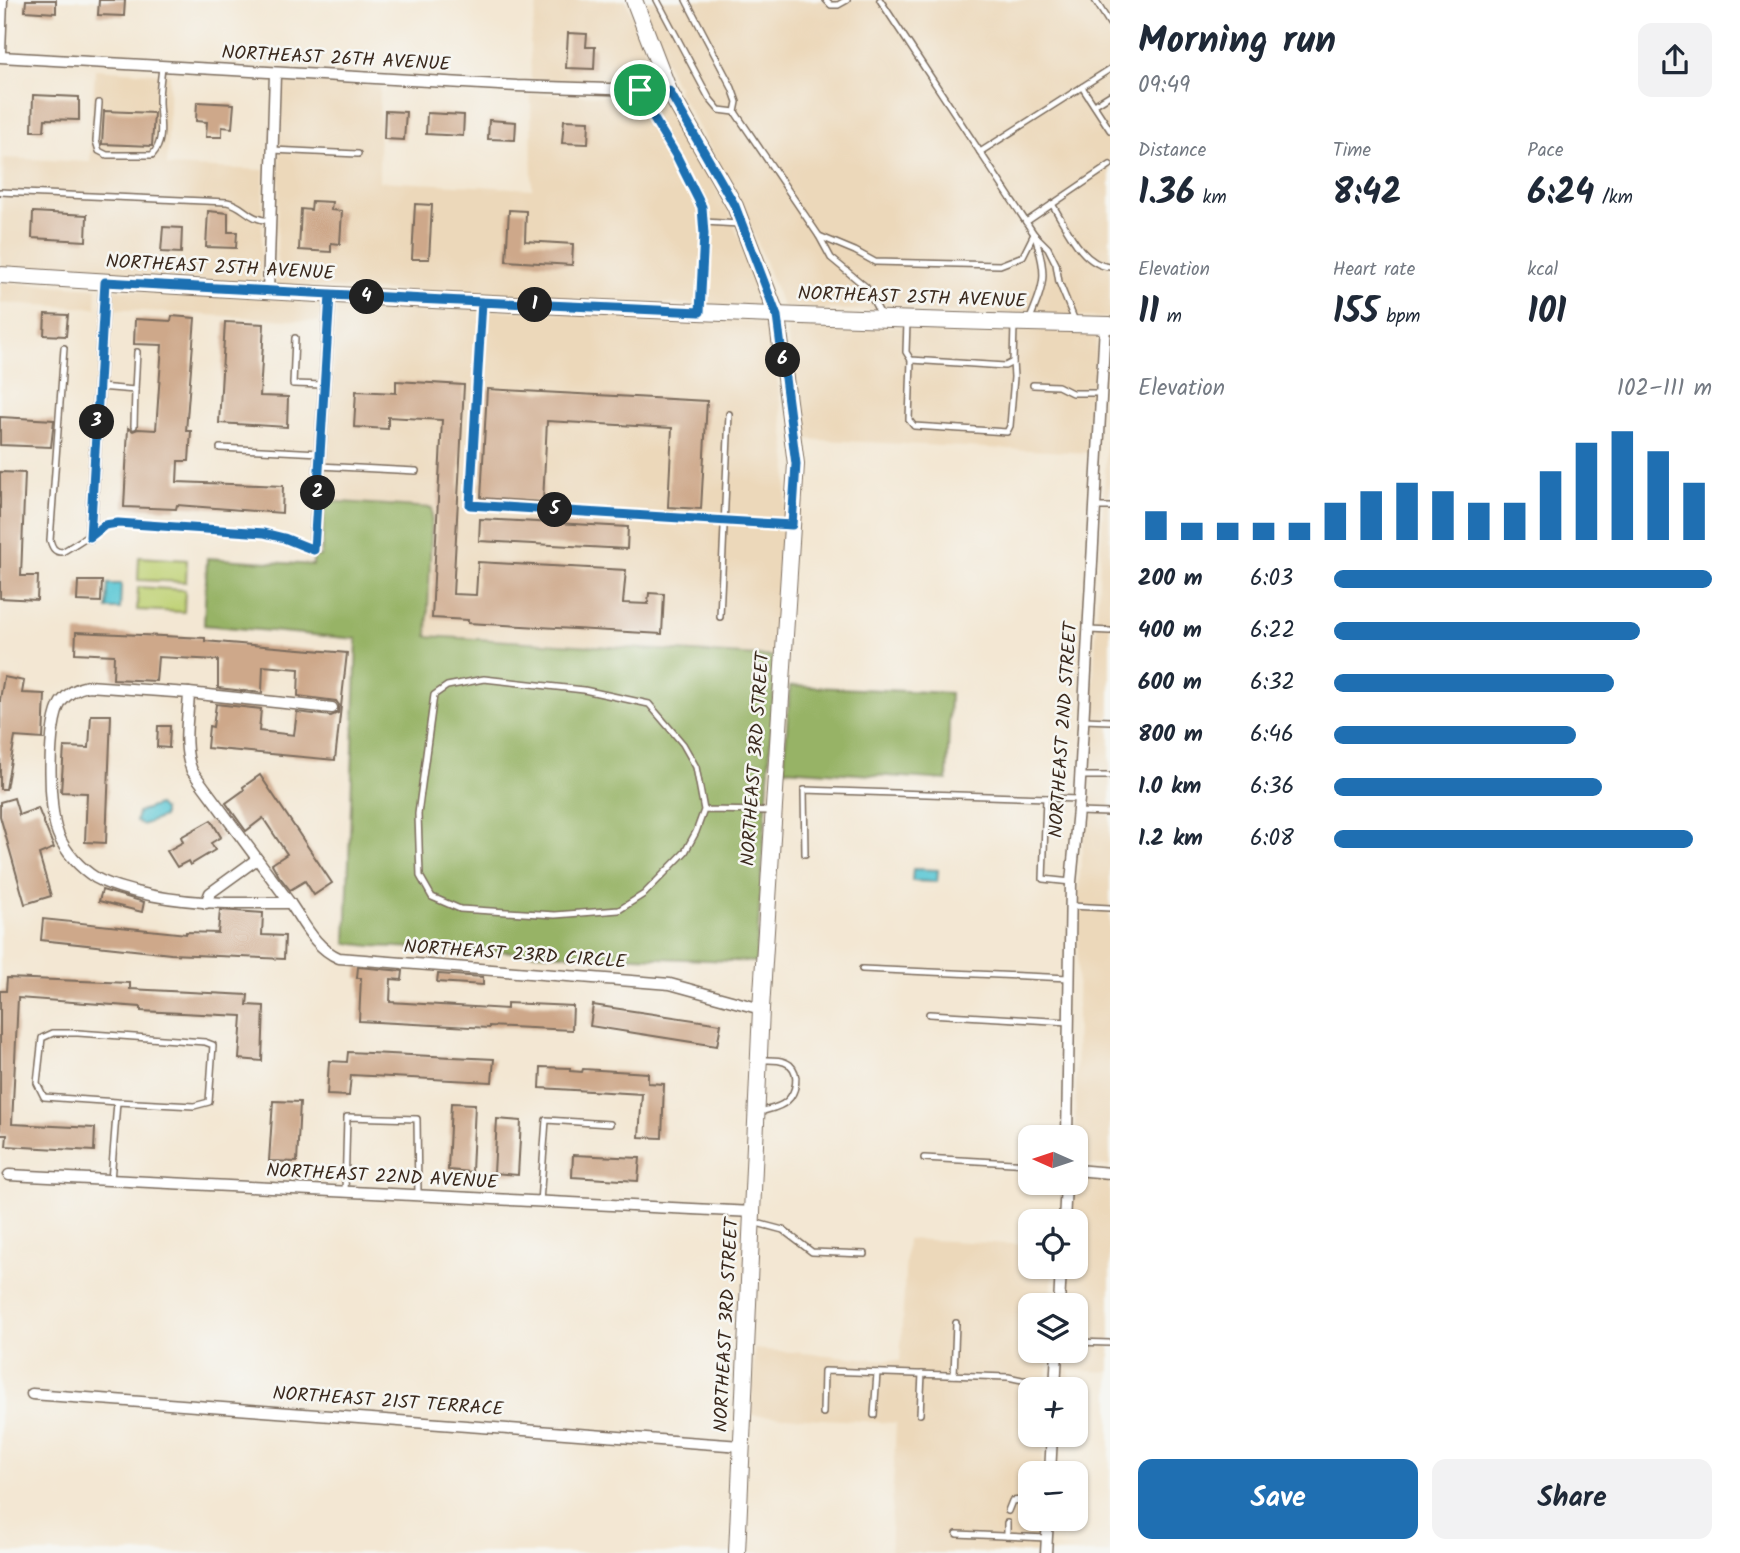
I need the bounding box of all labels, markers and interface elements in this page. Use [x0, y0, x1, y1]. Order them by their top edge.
text: Morning run [1138, 12, 1336, 72]
button: share [1638, 23, 1712, 97]
street label: NORTHEAST 26TH AVENUE [221, 38, 452, 80]
pin [610, 60, 670, 120]
text: 09:49 [1138, 68, 1190, 104]
icon: arrive [621, 71, 659, 109]
text: Distance [1138, 136, 1206, 166]
text: Time [1333, 136, 1371, 166]
text: Pace [1527, 136, 1564, 166]
text: 1.36 [1138, 166, 1195, 222]
text: 8:42 [1333, 166, 1401, 222]
text: 6:24 [1527, 166, 1594, 222]
text: km [1195, 183, 1227, 213]
text: /km [1594, 183, 1633, 213]
street label: NORTHEAST 25TH AVENUE [105, 247, 336, 289]
text: Elevation [1138, 255, 1210, 285]
text: Heart rate [1333, 255, 1415, 285]
text: kcal [1527, 255, 1558, 285]
street label: NORTHEAST 25TH AVENUE [797, 279, 1028, 317]
pin: 4 [350, 280, 384, 314]
text: 4 [361, 281, 372, 311]
text: 11 [1138, 285, 1159, 341]
text: 155 [1333, 285, 1379, 341]
text: 101 [1527, 285, 1566, 341]
pin: 1 [518, 288, 552, 322]
text: 1 [532, 289, 537, 319]
text: m [1159, 302, 1182, 332]
text: bpm [1379, 302, 1420, 332]
pin: 6 [766, 342, 800, 378]
text: 6 [777, 344, 788, 374]
text: Elevation [1138, 371, 1225, 407]
text: 102–111 m [1617, 371, 1712, 407]
pin: 3 [80, 404, 114, 440]
text: 3 [91, 406, 102, 436]
pin: 2 [300, 476, 336, 510]
text: 2 [312, 477, 323, 507]
pin: 5 [538, 492, 572, 528]
text: 5 [550, 494, 559, 524]
text: 200 m [1138, 561, 1203, 597]
text: 6:03 [1250, 561, 1293, 597]
text: 400 m [1138, 613, 1202, 649]
text: 6:22 [1250, 613, 1295, 649]
street label: NORTHEAST 2ND STREET [1041, 619, 1087, 839]
street label: NORTHEAST 3RD STREET [734, 649, 779, 867]
text: 600 m [1138, 665, 1202, 701]
text: 6:32 [1250, 665, 1295, 701]
text: 800 m [1138, 717, 1203, 753]
text: 6:46 [1250, 717, 1294, 753]
text: 1.0 km [1138, 769, 1201, 805]
text: 6:36 [1250, 769, 1294, 805]
text: 1.2 km [1138, 821, 1203, 857]
text: 6:08 [1250, 821, 1294, 857]
street label: NORTHEAST 23RD CIRCLE [403, 932, 628, 978]
north arrow [1018, 1125, 1088, 1195]
map controls [1018, 1125, 1088, 1531]
street label: NORTHEAST 22ND AVENUE [265, 1156, 499, 1198]
button: locate [1018, 1209, 1088, 1279]
street label: NORTHEAST 3RD STREET [706, 1215, 748, 1433]
button: layers [1018, 1293, 1088, 1363]
button: + [1018, 1377, 1088, 1447]
street label: NORTHEAST 21ST TERRACE [272, 1379, 505, 1425]
button: Save [1138, 1459, 1418, 1539]
button: Share [1432, 1459, 1712, 1539]
button: − [1018, 1461, 1088, 1531]

